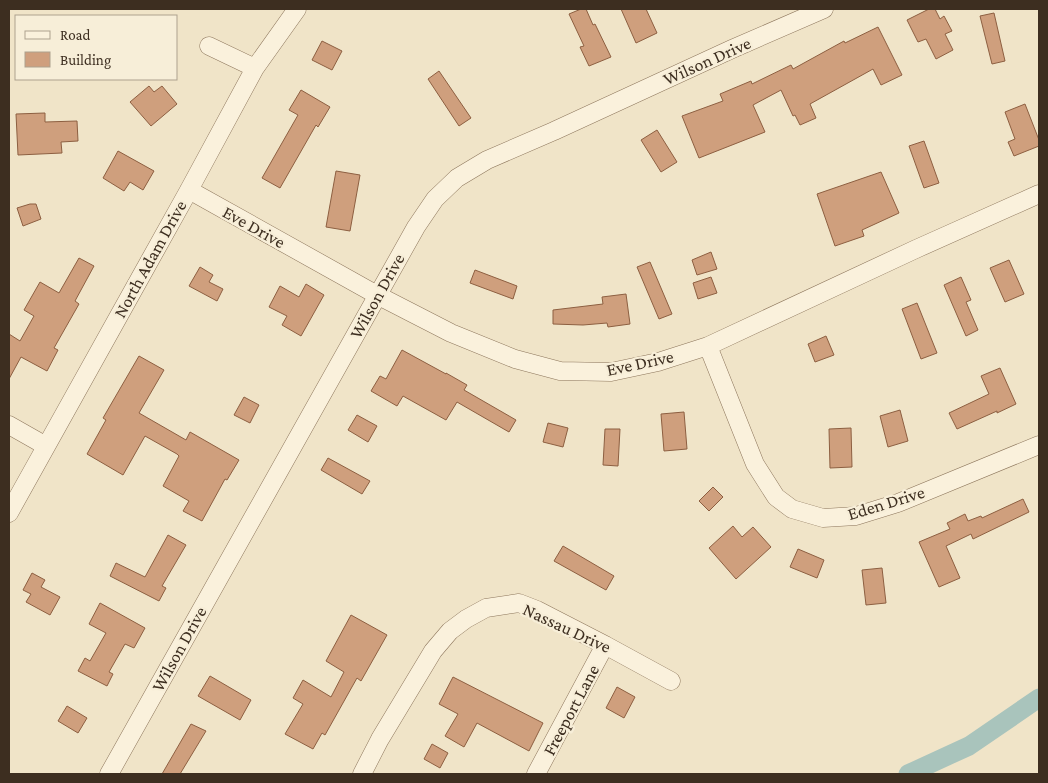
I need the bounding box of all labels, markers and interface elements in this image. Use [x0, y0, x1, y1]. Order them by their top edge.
legend [15, 15, 178, 80]
text: Road [60, 27, 91, 43]
street label: Wilson Drive [660, 33, 754, 89]
text: Building [60, 52, 111, 69]
street label: North Adam Drive [109, 197, 191, 321]
street label: Eve Drive [219, 202, 289, 252]
street label: Wilson Drive [345, 250, 409, 342]
street label: Eve Drive [605, 346, 675, 380]
street label: Eden Drive [845, 482, 927, 524]
street label: Nassau Drive [520, 599, 614, 657]
street label: Wilson Drive [147, 603, 211, 695]
street label: Freeport Lane [539, 661, 603, 759]

